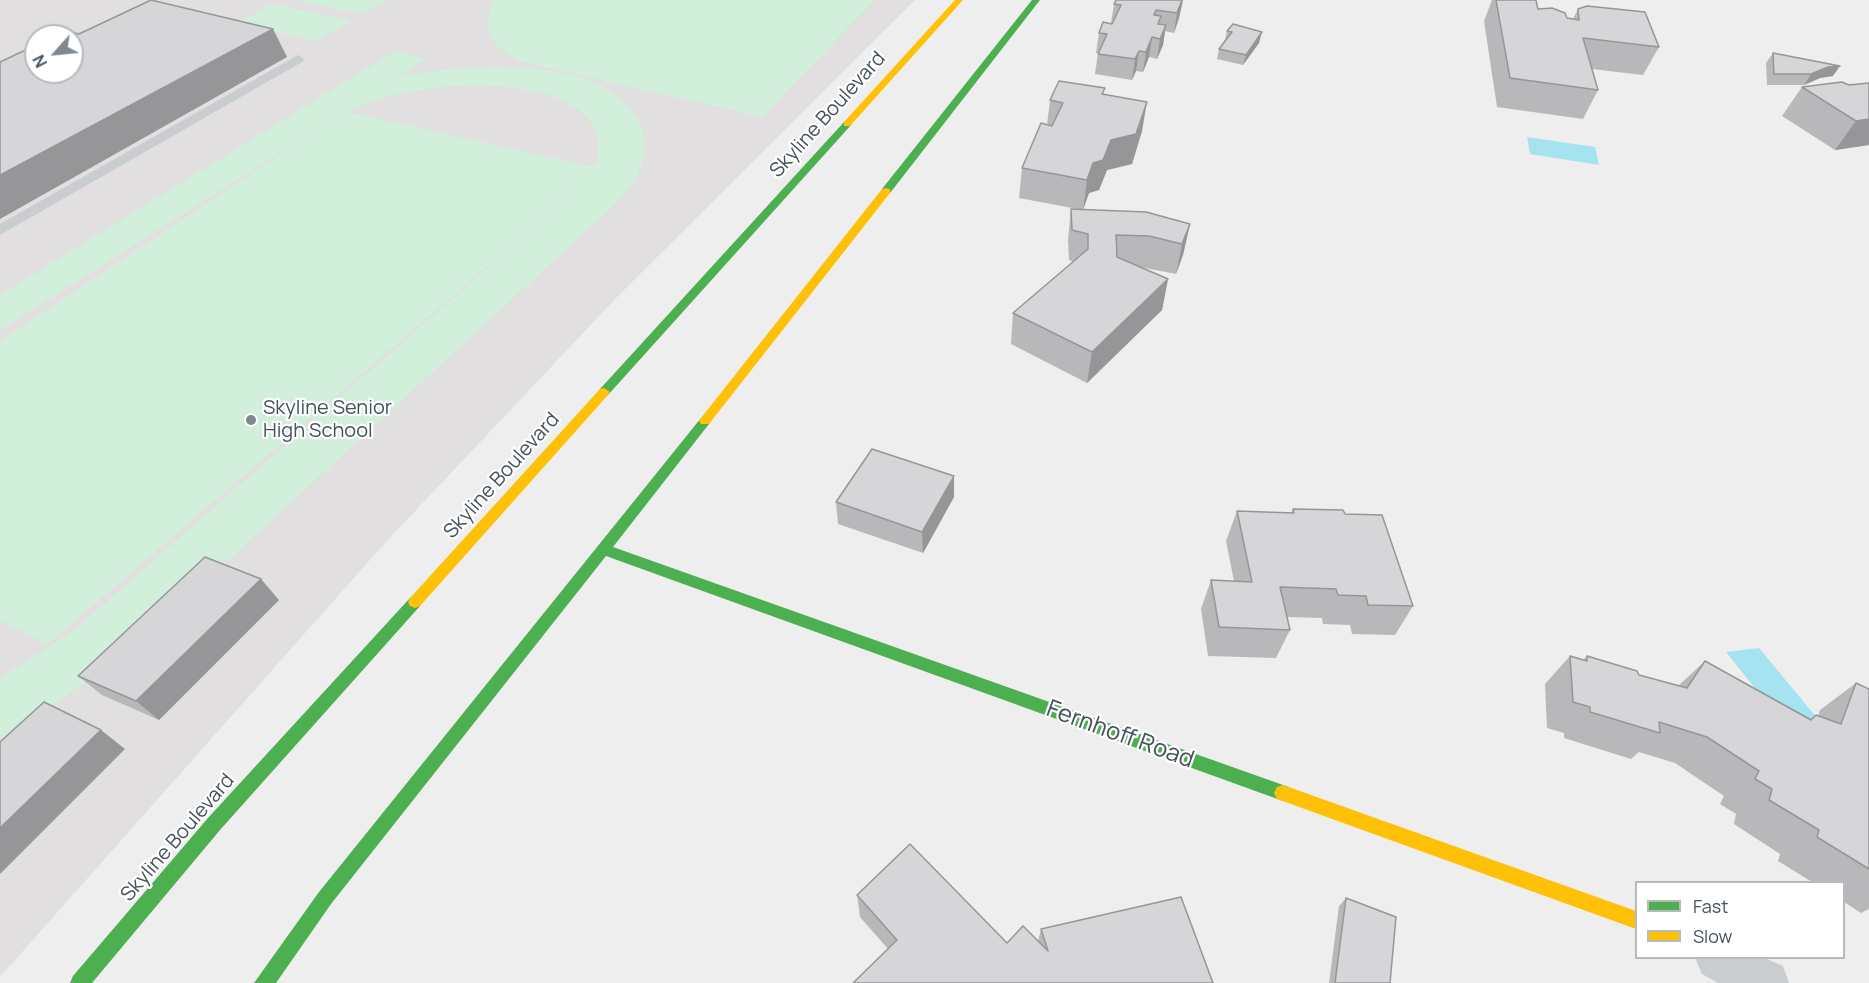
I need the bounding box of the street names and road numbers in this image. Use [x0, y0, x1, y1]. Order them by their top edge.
street label: Skyline Boulevard [765, 47, 891, 183]
street label: Skyline Boulevard [439, 408, 565, 544]
street label: Fernhoff Road [1042, 695, 1198, 775]
street label: Skyline Boulevard [116, 769, 240, 907]

